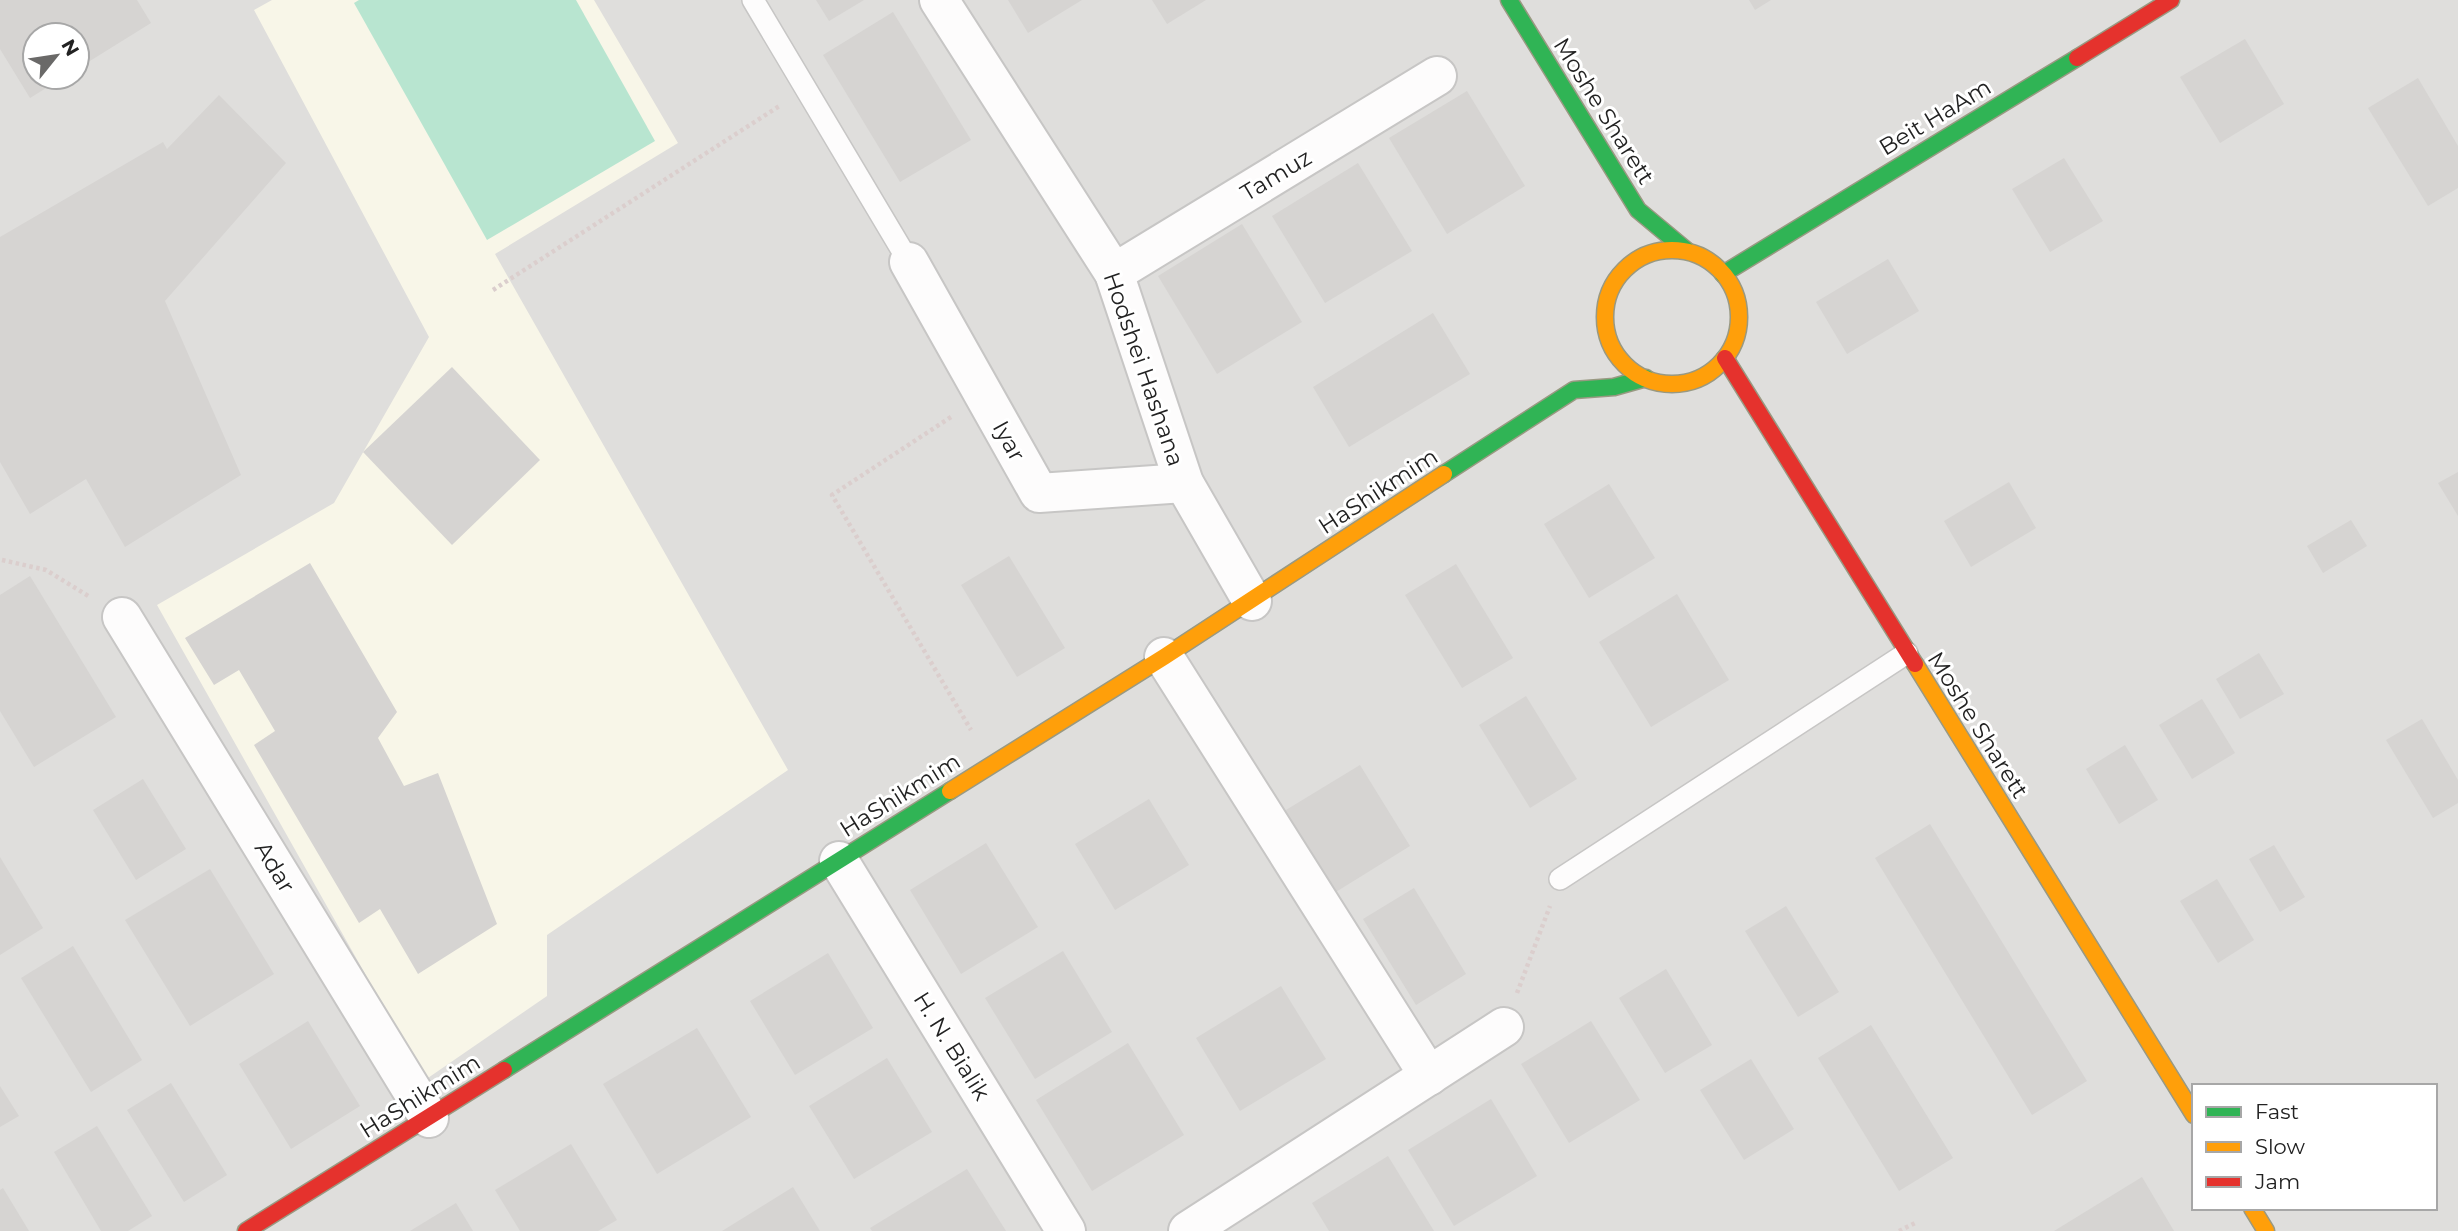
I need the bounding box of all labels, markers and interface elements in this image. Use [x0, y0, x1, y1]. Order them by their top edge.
north arrow [21, 21, 91, 91]
street label: Moshe Sharett [1548, 33, 1660, 189]
text: N [56, 35, 84, 60]
street label: Beit HaAm [1874, 73, 1996, 161]
street label: Tamuz [1235, 143, 1317, 207]
street label: Hodshei Hashana [1098, 268, 1190, 470]
street label: Iyar [987, 416, 1031, 466]
street label: HaShikmim [1313, 442, 1443, 540]
street label: Moshe Sharett [1922, 647, 2034, 803]
street label: HaShikmim [835, 747, 965, 843]
street label: Adar [249, 836, 301, 898]
street label: H. N. Bialik [908, 987, 996, 1106]
street label: HaShikmim [355, 1048, 485, 1144]
legend [2192, 1084, 2437, 1210]
text: Fast [2255, 1099, 2299, 1124]
text: Slow [2255, 1134, 2305, 1159]
text: Jam [2254, 1169, 2300, 1194]

